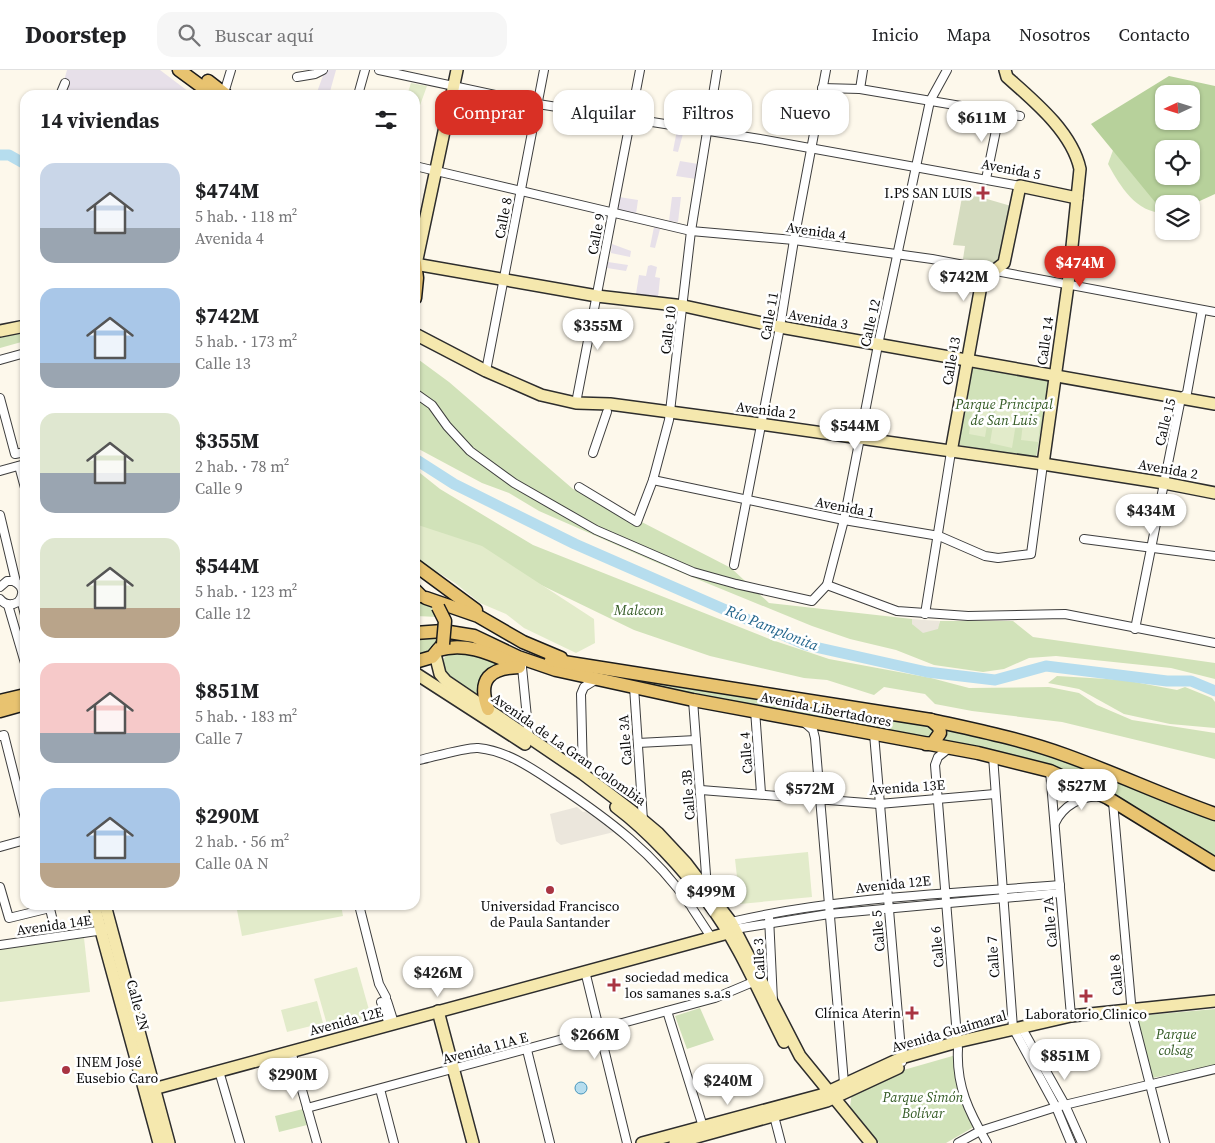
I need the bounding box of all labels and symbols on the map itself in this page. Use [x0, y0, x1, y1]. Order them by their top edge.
north arrow [1155, 85, 1200, 130]
pin: $611M [947, 100, 1017, 143]
street label: Avenida 5 [980, 153, 1042, 185]
place label: I.PS SAN LUIS [884, 183, 972, 203]
marker: I.PS SAN LUIS [976, 186, 990, 200]
street label: Calle 8 [489, 196, 517, 240]
street label: Calle 9 [582, 212, 610, 256]
street label: Avenida 4 [785, 217, 847, 245]
pin: $474M [1045, 246, 1115, 288]
pin: $742M [929, 260, 999, 302]
street label: Calle 11 [755, 290, 783, 342]
street label: Calle 12 [855, 297, 885, 349]
street label: Avenida 3 [787, 304, 849, 334]
street label: Calle 10 [655, 305, 681, 355]
pin: $355M [563, 308, 633, 351]
street label: Calle 14 [1032, 315, 1058, 367]
street label: Calle 13 [937, 335, 965, 387]
park label: Parque Principal de San Luis [954, 394, 1053, 430]
street label: Avenida 2 [735, 396, 797, 424]
street label: Calle 15 [1149, 396, 1181, 448]
pin: $544M [820, 408, 890, 451]
street label: Avenida 2 [1137, 454, 1199, 484]
street label: Avenida 1 [814, 491, 876, 523]
pin: $434M [1116, 494, 1186, 536]
water label: Río Pamplonita [722, 599, 822, 656]
park label: Malecon [613, 600, 664, 620]
street label: Avenida Libertadores [759, 686, 893, 732]
street label: Avenida de La Gran Colombia [488, 688, 651, 811]
street label: Calle 3A [613, 713, 637, 766]
street label: Calle 4 [735, 731, 757, 775]
pin: $527M [1047, 768, 1117, 811]
street label: Calle 3B [676, 769, 700, 821]
pin: $572M [775, 772, 845, 814]
street label: Avenida 13E [869, 774, 945, 800]
street label: Avenida 12E [854, 870, 932, 898]
pin: $499M [676, 874, 746, 917]
marker: Universidad Francisco de Paula Santander [544, 884, 556, 896]
street label: Calle 7A [1038, 895, 1062, 948]
place label: Universidad Francisco de Paula Santander [480, 896, 620, 932]
street label: Calle 5 [866, 909, 890, 953]
street label: Avenida 14E [15, 910, 93, 940]
street label: Calle 6 [925, 925, 949, 969]
street label: Calle 7 [982, 935, 1004, 979]
street label: Calle 3 [748, 938, 770, 980]
street label: Calle 8 [1104, 953, 1128, 997]
pin: $426M [403, 956, 473, 998]
place label: sociedad medica los samanes s.a.s [625, 967, 731, 1003]
street label: Calle 2N [122, 977, 154, 1033]
marker: sociedad medica los samanes s.a.s [607, 978, 621, 992]
marker: Laboratorio Clinico [1079, 989, 1093, 1003]
street label: Avenida 12E [307, 1002, 385, 1040]
place label: Clínica Aterin [815, 1003, 902, 1023]
place label: Laboratorio Clinico [1025, 1004, 1147, 1024]
street label: Avenida Guaimaral [889, 1005, 1009, 1057]
marker: Clínica Aterin [905, 1006, 919, 1020]
pin: $266M [560, 1018, 630, 1060]
park label: Parque colsag [1155, 1024, 1196, 1060]
street label: Avenida 11A E [440, 1027, 530, 1069]
pin: $851M [1030, 1038, 1100, 1081]
place label: INEM José Eusebio Caro [76, 1052, 158, 1088]
pin: $290M [258, 1058, 328, 1100]
marker: INEM José Eusebio Caro [60, 1064, 72, 1076]
pin: $240M [693, 1064, 763, 1106]
park label: Parque Simón Bolívar [882, 1087, 964, 1123]

